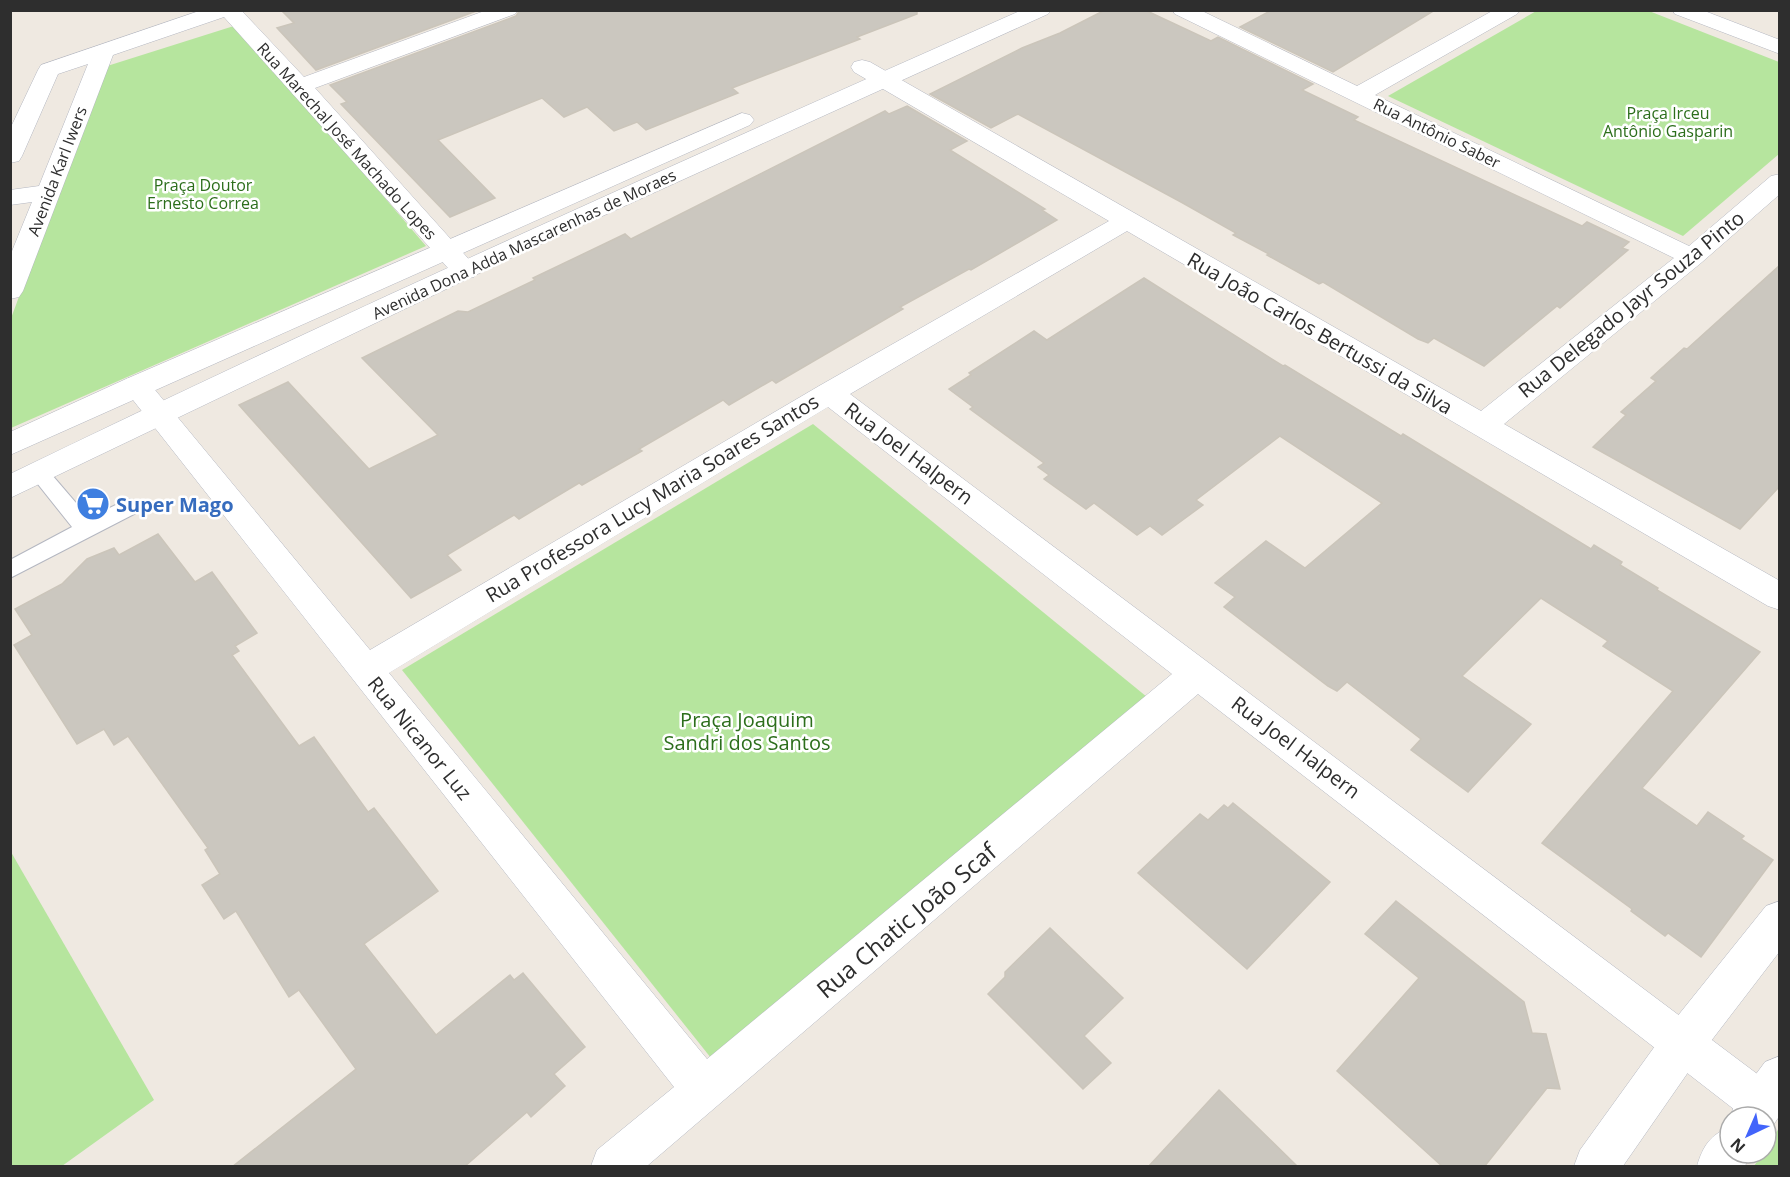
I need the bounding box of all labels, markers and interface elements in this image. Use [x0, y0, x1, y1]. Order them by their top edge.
street label: Rua Marechal José Machado Lopes [252, 38, 442, 244]
street label: Rua Antônio Saber [1370, 93, 1505, 173]
park label: Praça Irceu Antônio Gasparin [1603, 102, 1733, 142]
street label: Avenida Karl Iwers [22, 103, 92, 239]
street label: Avenida Dona Adda Mascarenhas de Moraes [369, 164, 679, 324]
park label: Praça Doutor Ernesto Correa [147, 174, 259, 214]
street label: Rua Delegado Jayr Souza Pinto [1512, 204, 1750, 404]
street label: Rua João Carlos Bertussi da Silva [1182, 246, 1458, 420]
street label: Rua Professora Lucy Maria Soares Santos [480, 388, 824, 608]
street label: Rua Joel Halpern [839, 396, 979, 510]
supermarket icon: Super Mago [75, 486, 111, 522]
place label: Super Mago [116, 491, 234, 518]
street label: Rua Nicanor Luz [362, 671, 478, 805]
street label: Rua Joel Halpern [1226, 690, 1366, 804]
park label: Praça Joaquim Sandri dos Santos [663, 706, 831, 756]
street label: Rua Chatic João Scaf [809, 834, 1004, 1005]
north arrow [1718, 1105, 1778, 1165]
text: N [1725, 1133, 1750, 1158]

